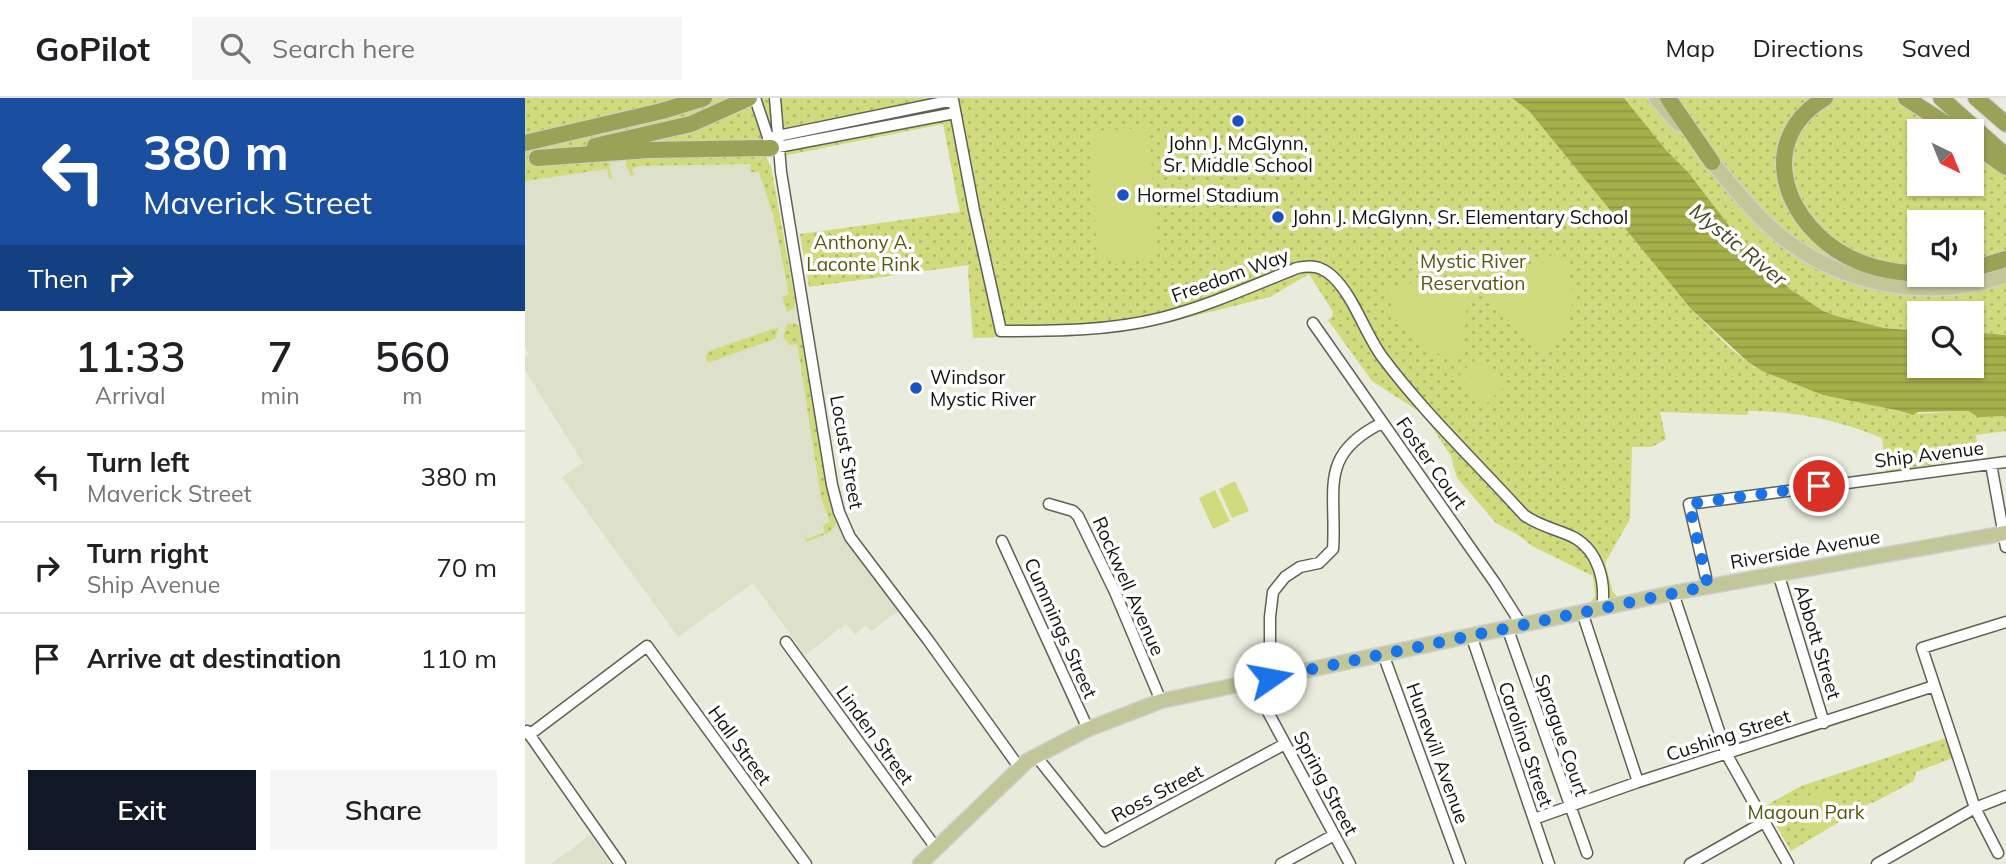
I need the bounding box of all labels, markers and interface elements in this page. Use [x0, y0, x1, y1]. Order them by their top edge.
search box [192, 17, 682, 80]
text: GoPilot [35, 28, 150, 69]
icon: search [216, 29, 254, 67]
text: Search here [272, 32, 415, 65]
text: Map [1665, 33, 1715, 63]
text: Directions [1753, 33, 1864, 63]
text: Saved [1902, 33, 1971, 63]
marker: John J. McGlynn, Sr. Middle School [1230, 113, 1246, 129]
north arrow [1907, 119, 1985, 196]
map controls [1907, 119, 1984, 378]
text: 380 m [143, 121, 289, 182]
icon: left [28, 126, 119, 217]
place label: John J. McGlynn, Sr. Middle School [1163, 131, 1313, 177]
text: Maverick Street [143, 182, 372, 222]
place label: Hormel Stadium [1137, 183, 1279, 207]
marker: Hormel Stadium [1115, 187, 1131, 203]
water label: Mystic River [1685, 197, 1793, 292]
place label: John J. McGlynn, Sr. Elementary School [1292, 205, 1628, 229]
marker: John J. McGlynn, Sr. Elementary School [1270, 209, 1286, 225]
button: sound [1907, 210, 1984, 287]
park label: Anthony A. Laconte Rink [806, 230, 920, 276]
street label: Freedom Way [1168, 243, 1292, 307]
park label: Mystic River Reservation [1420, 249, 1526, 295]
icon: right [102, 259, 140, 297]
text: Then [28, 262, 88, 295]
button: search [1907, 301, 1984, 378]
text: 11:33 [75, 330, 186, 383]
text: 7 [267, 330, 293, 383]
text: 560 [375, 330, 450, 383]
place label: Windsor Mystic River [930, 365, 1036, 411]
marker: Windsor Mystic River [908, 380, 924, 396]
text: Arrival [95, 381, 165, 410]
text: min [260, 381, 300, 410]
text: m [402, 381, 422, 410]
street label: Locust Street [825, 393, 869, 511]
street label: Foster Court [1391, 412, 1473, 514]
street label: Ship Avenue [1873, 435, 1985, 473]
text: Turn left [87, 446, 189, 479]
pin [1789, 456, 1849, 516]
icon: left [28, 458, 66, 496]
text: 380 m [421, 460, 497, 493]
icon: arrive [1800, 467, 1838, 505]
text: Maverick Street [87, 479, 252, 508]
street label: Rockwell Avenue [1088, 513, 1170, 659]
street label: Riverside Avenue [1728, 524, 1882, 574]
text: Turn right [87, 537, 208, 570]
icon: right [28, 549, 66, 587]
text: 70 m [436, 551, 497, 584]
street label: Cummings Street [1019, 554, 1103, 702]
text: Ship Avenue [87, 570, 220, 599]
street label: Abbott Street [1789, 582, 1847, 702]
icon: arrive [28, 640, 66, 678]
position arrow [1233, 641, 1307, 715]
text: Arrive at destination [87, 642, 342, 675]
text: 110 m [421, 642, 497, 675]
street label: Sprague Court [1530, 671, 1594, 799]
street label: Carolina Street [1493, 678, 1559, 810]
street label: Hunewill Avenue [1401, 679, 1475, 827]
street label: Linden Street [831, 681, 919, 789]
street label: Hall Street [703, 701, 777, 790]
street label: Cushing Street [1663, 704, 1793, 766]
street label: Spring Street [1288, 727, 1364, 840]
street label: Ross Street [1107, 759, 1207, 827]
button: Exit [28, 770, 256, 850]
button: Share [270, 770, 497, 850]
park label: Magoun Park [1747, 800, 1865, 824]

